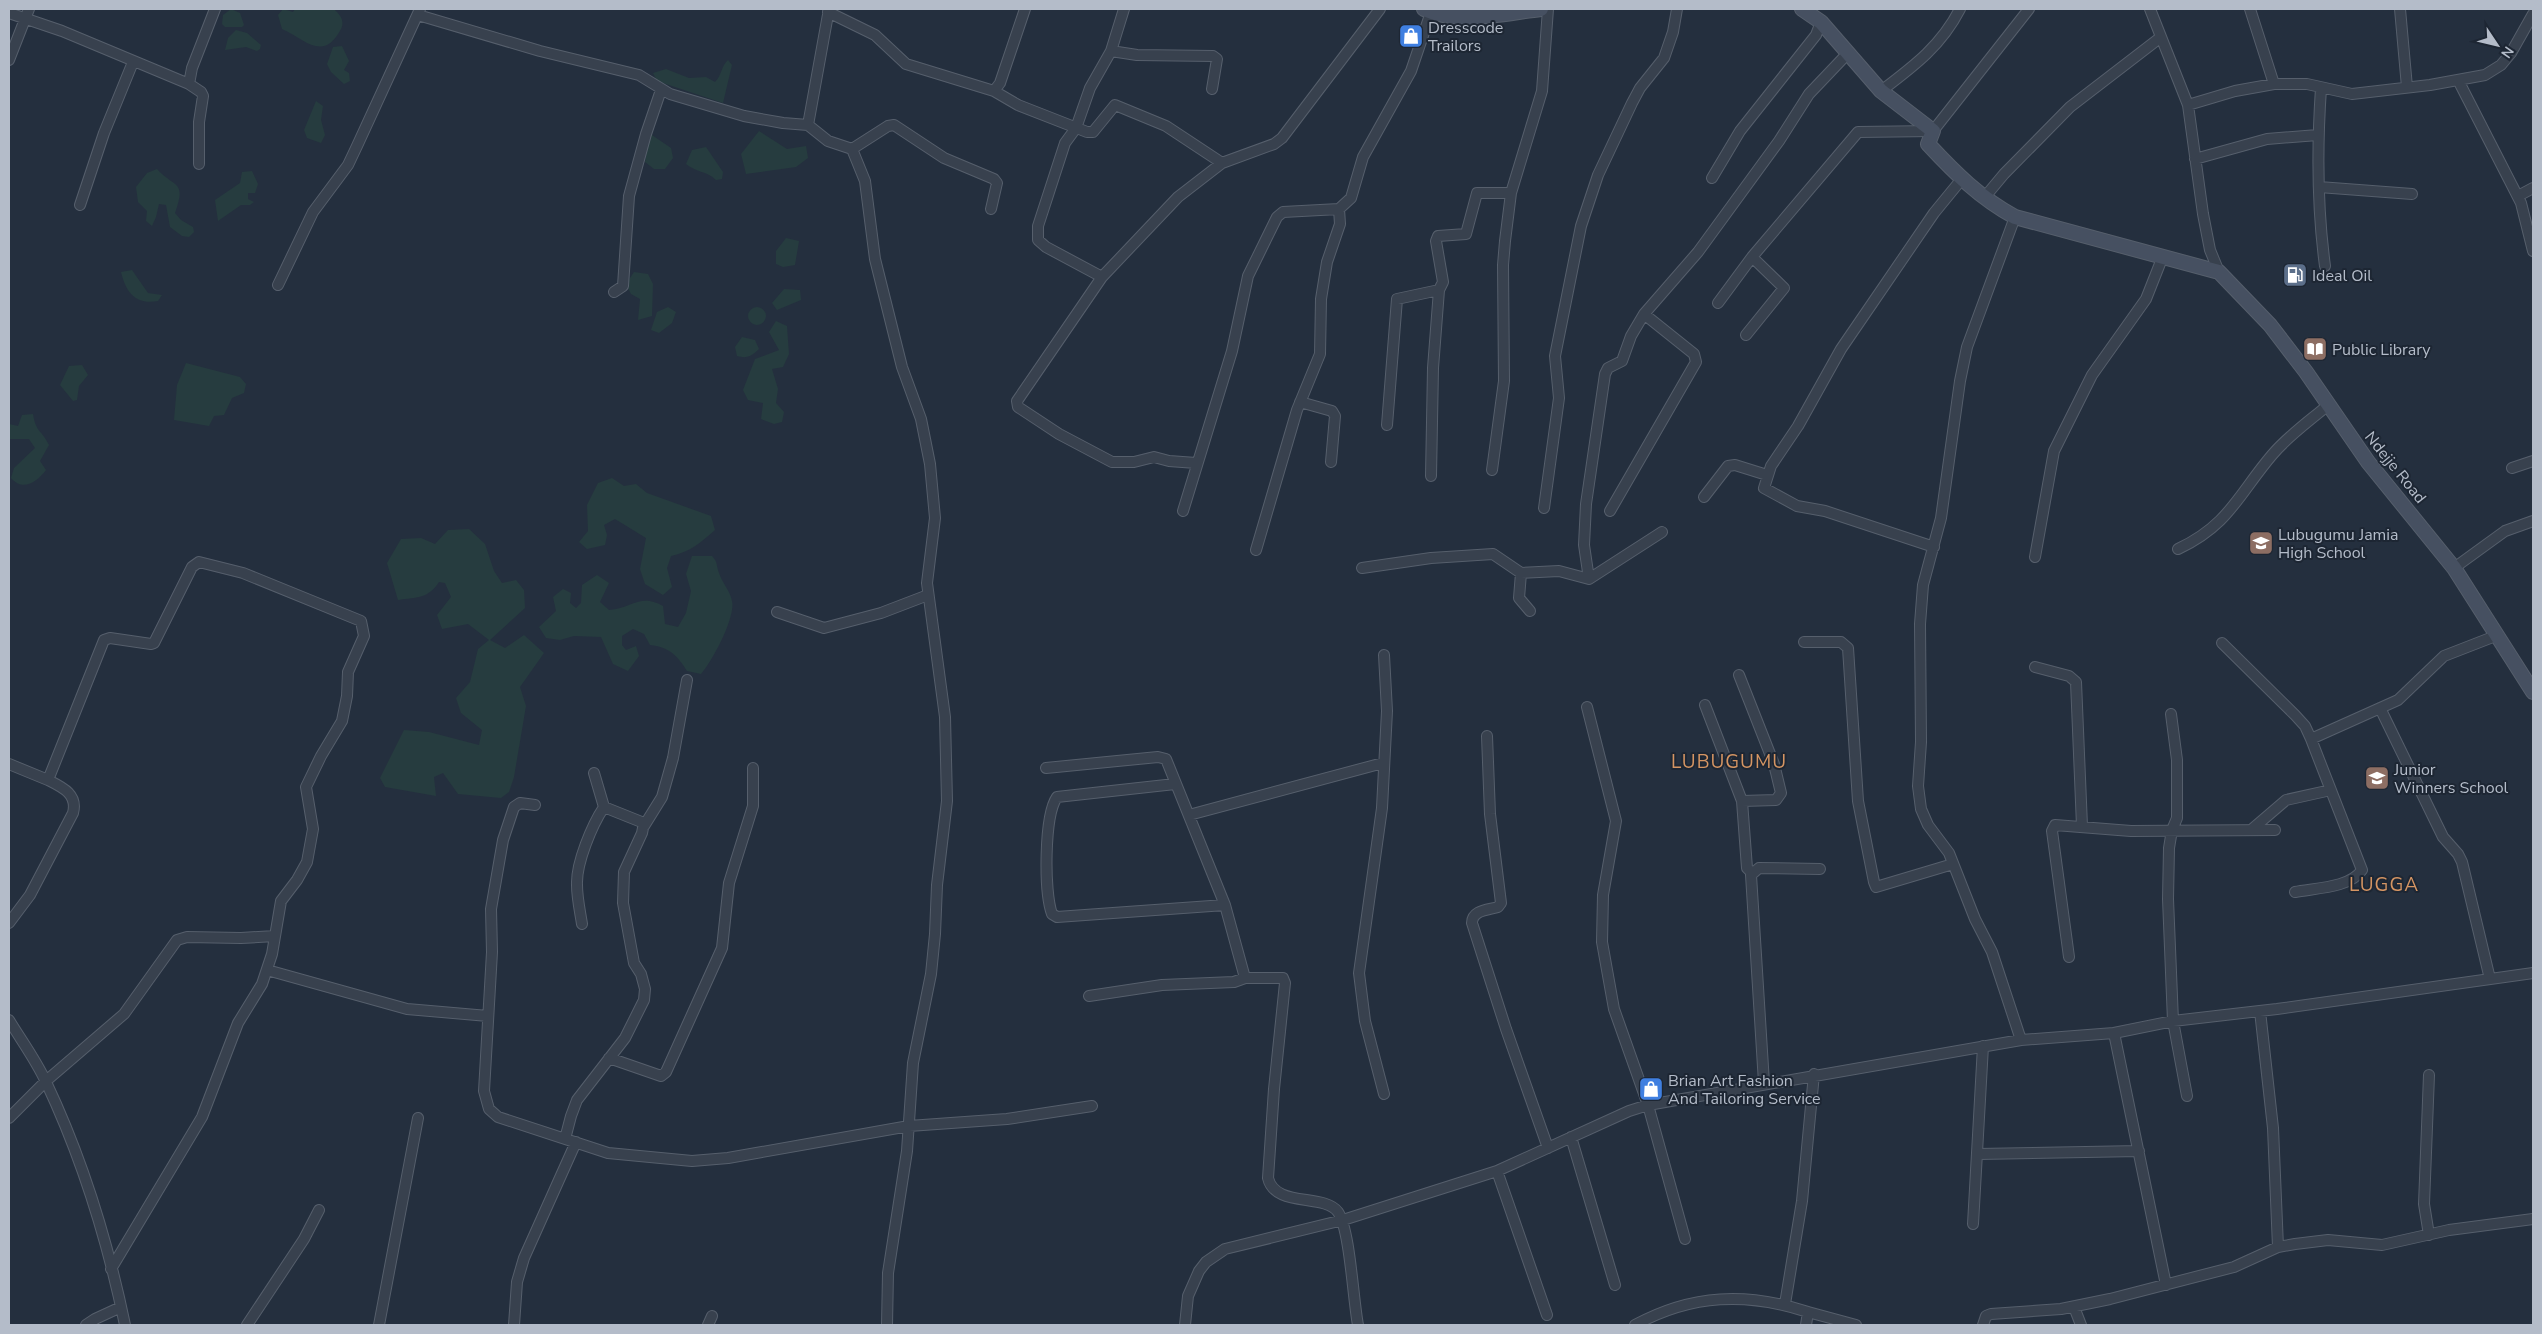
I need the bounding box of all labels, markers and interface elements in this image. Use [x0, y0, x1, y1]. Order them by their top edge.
place label: Dresscode Trailors [1428, 17, 1503, 57]
north arrow [2472, 20, 2522, 70]
shop icon: Dresscode Trailors [1398, 23, 1424, 49]
text: N [2496, 42, 2518, 62]
fuel station icon: Ideal Oil [2282, 262, 2308, 288]
place label: Ideal Oil [2312, 265, 2372, 287]
library icon: Public Library [2302, 336, 2328, 362]
place label: Public Library [2332, 339, 2431, 361]
street label: Ndejje Road [2359, 427, 2431, 508]
place label: Lubugumu Jamia High School [2278, 524, 2399, 564]
school or university icon: Lubugumu Jamia High School [2248, 530, 2274, 556]
district label: LUBUGUMU [1671, 749, 1787, 775]
place label: Junior Winners School [2393, 759, 2509, 799]
school or university icon: Junior Winners School [2364, 765, 2390, 791]
district label: LUGGA [2349, 872, 2419, 898]
place label: Brian Art Fashion And Tailoring Service [1668, 1070, 1821, 1110]
shop icon: Brian Art Fashion And Tailoring Service [1638, 1076, 1664, 1102]

